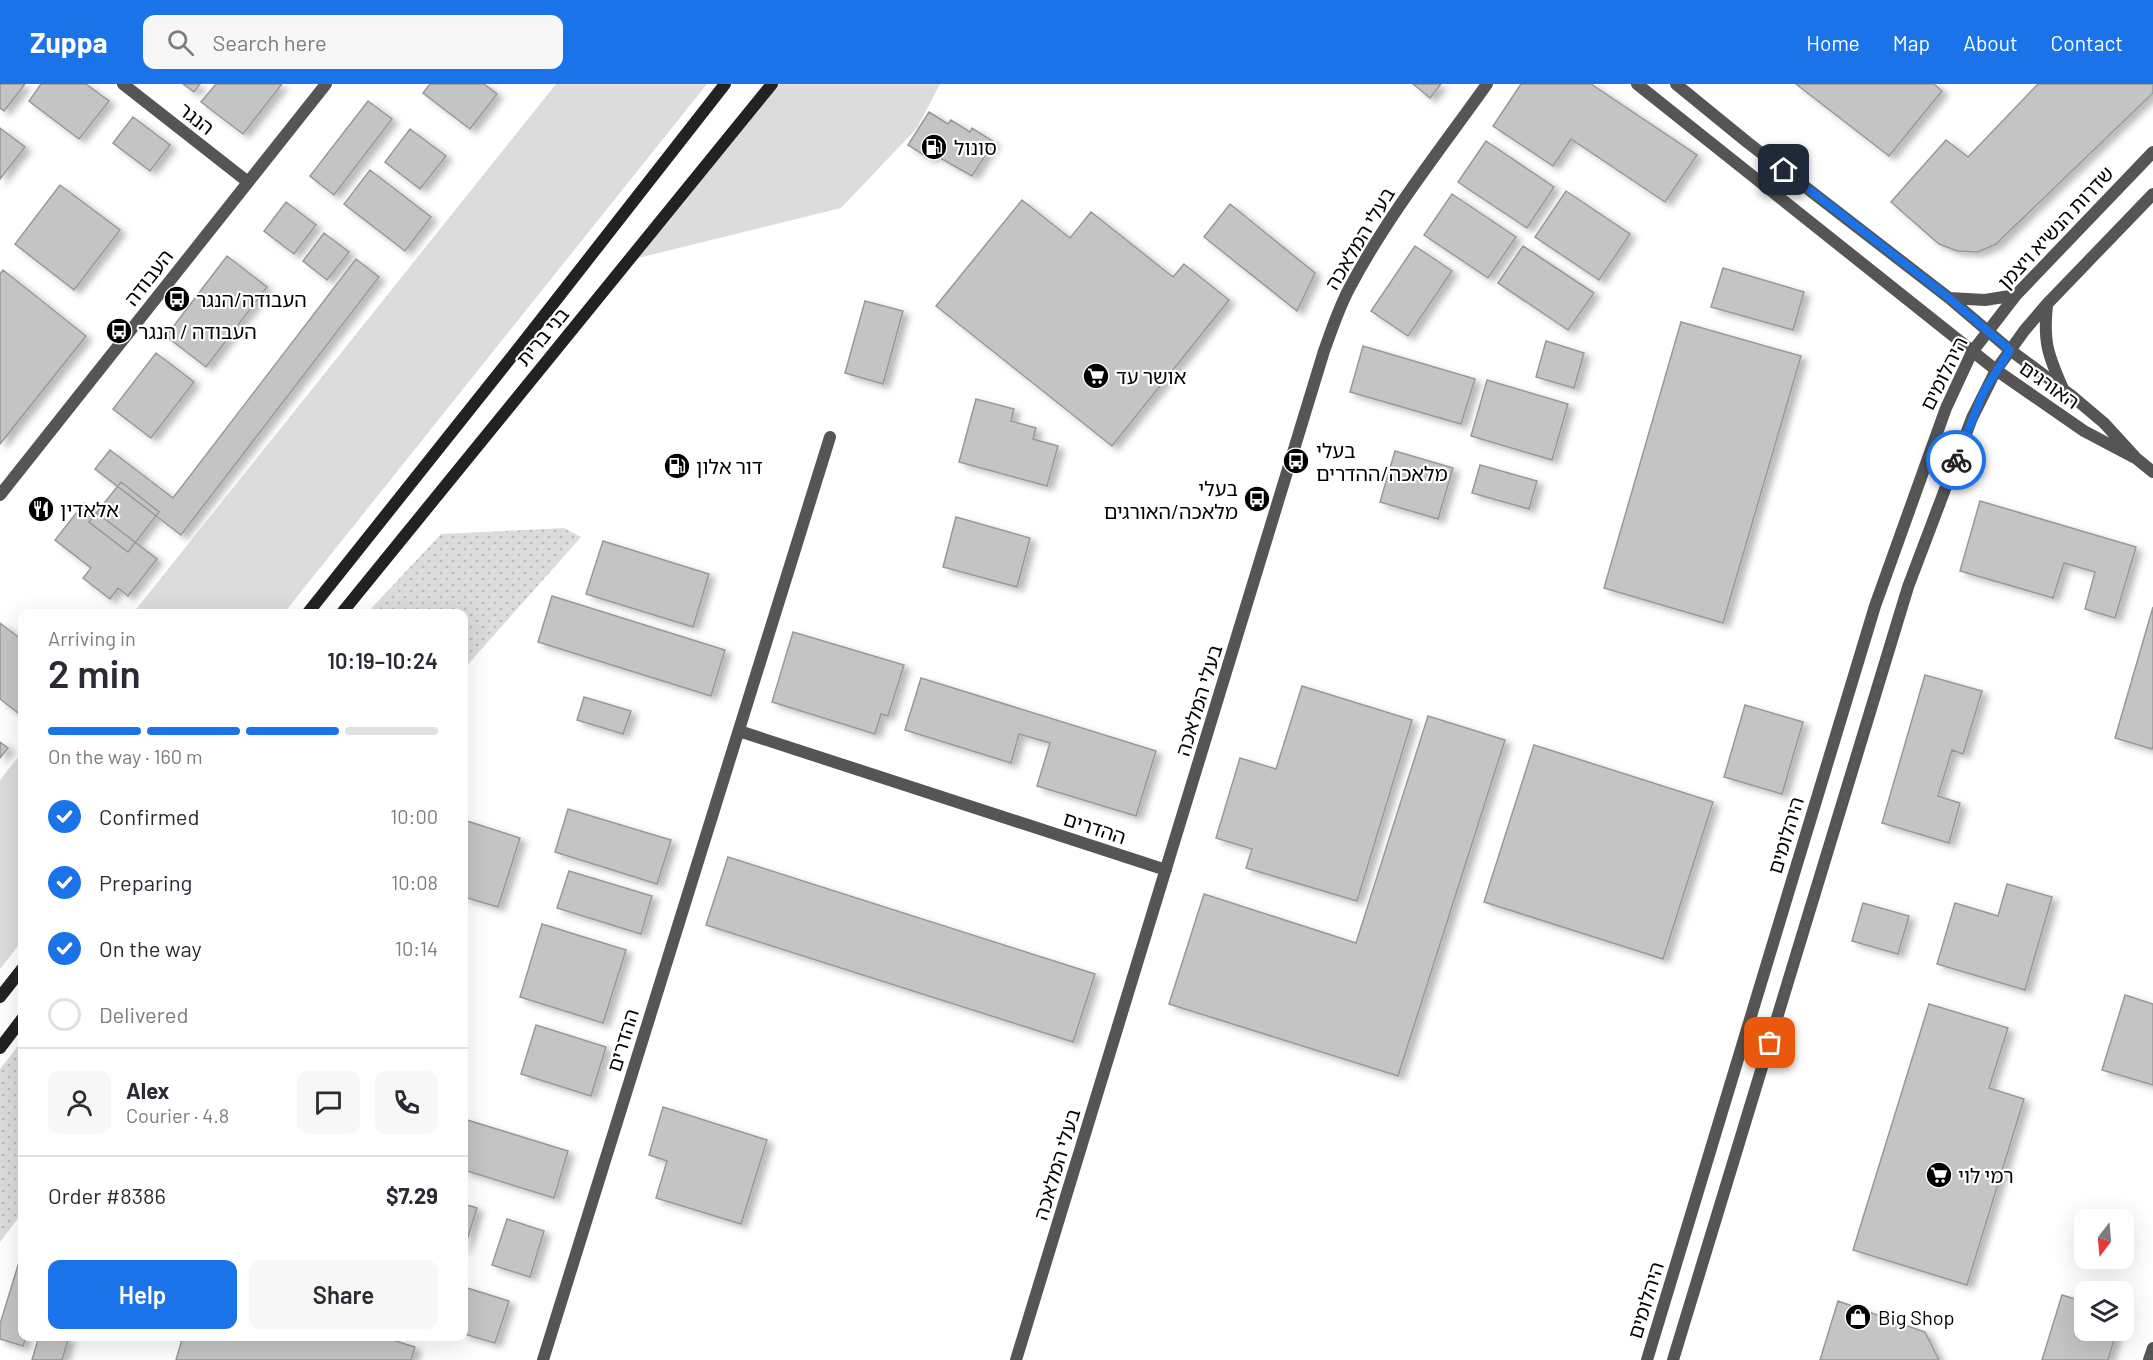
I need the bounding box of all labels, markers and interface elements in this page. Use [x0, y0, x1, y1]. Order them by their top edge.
search box [143, 15, 563, 69]
text: Zuppa [30, 25, 107, 59]
icon: search [164, 26, 197, 59]
text: Search here [212, 29, 327, 55]
text: Home [1806, 30, 1860, 55]
text: Map [1893, 30, 1930, 55]
text: About [1963, 30, 2018, 55]
text: Contact [2051, 30, 2123, 55]
street label: הנגר [175, 97, 219, 139]
fuel station icon: סונול [919, 132, 949, 162]
place label: סונול [954, 135, 997, 159]
pin [1758, 144, 1809, 195]
icon: home [1767, 153, 1800, 186]
street label: שדרות הנשיא ויצמן [1992, 161, 2118, 293]
street label: בעלי המלאכה [1319, 182, 1399, 294]
street label: העבודה [119, 244, 177, 310]
bus stop icon: העבודה/הנגר [162, 284, 192, 314]
place label: העבודה/הנגר [196, 287, 307, 311]
street label: בני ברית [511, 302, 573, 370]
bus stop icon: העבודה / הנגר [104, 316, 134, 346]
place label: העבודה / הנגר [138, 319, 257, 343]
street label: היהלומים [1914, 332, 1972, 414]
street label: האורגים [2016, 355, 2084, 413]
supermarket icon: אושר עד [1081, 361, 1111, 391]
place label: אושר עד [1116, 364, 1186, 388]
courier [1926, 430, 1986, 490]
place label: בעלי מלאכה/ההדרים [1316, 438, 1448, 485]
icon: bike [1940, 444, 1973, 477]
bus stop icon: בעלי מלאכה/ההדרים [1281, 446, 1311, 476]
fuel station icon: דור אלון [662, 451, 692, 481]
place label: דור אלון [696, 454, 763, 478]
place label: בעלי מלאכה/האורגים [1104, 476, 1238, 523]
bus stop icon: בעלי מלאכה/האורגים [1242, 484, 1272, 514]
restaurant icon: אלאדין [26, 494, 56, 524]
place label: אלאדין [60, 497, 119, 521]
text: Arriving in [48, 626, 136, 650]
street label: בעלי המלאכה [1170, 641, 1226, 759]
text: 10:19–10:24 [327, 647, 438, 673]
text: 2 min [48, 649, 141, 696]
text: On the way · 160 m [48, 744, 203, 768]
street label: היהלומים [1762, 794, 1808, 876]
icon: check [48, 800, 81, 833]
text: Confirmed [99, 803, 199, 829]
text: 10:00 [390, 804, 438, 828]
street label: ההדרים [1061, 806, 1129, 848]
icon: check [48, 866, 81, 899]
text: Preparing [99, 869, 192, 895]
text: 10:08 [391, 870, 438, 894]
icon: check [48, 932, 81, 965]
text: On the way [99, 935, 202, 961]
text: 10:14 [395, 936, 438, 960]
text: Delivered [99, 1001, 188, 1027]
street label: ההדרים [601, 1006, 643, 1074]
pin [1744, 1017, 1795, 1068]
icon: bag [1753, 1026, 1786, 1059]
button: person [48, 1071, 111, 1134]
button: chat [297, 1071, 360, 1134]
button: phone [375, 1071, 438, 1134]
text: Alex [126, 1077, 169, 1103]
text: Courier · 4.8 [126, 1103, 229, 1127]
street label: בעלי המלאכה [1028, 1105, 1084, 1223]
supermarket icon: רמי לוי [1924, 1160, 1954, 1190]
place label: רמי לוי [1958, 1163, 2014, 1187]
text: Order #8386 [48, 1182, 166, 1208]
text: $7.29 [386, 1182, 438, 1208]
north arrow [2074, 1209, 2134, 1269]
map controls [2074, 1209, 2134, 1341]
street label: היהלומים [1622, 1259, 1668, 1341]
button: Help [48, 1260, 237, 1329]
button: Share [249, 1260, 438, 1329]
button: layers [2074, 1281, 2134, 1341]
shop icon: Big Shop [1843, 1302, 1873, 1332]
place label: Big Shop [1878, 1305, 1955, 1329]

